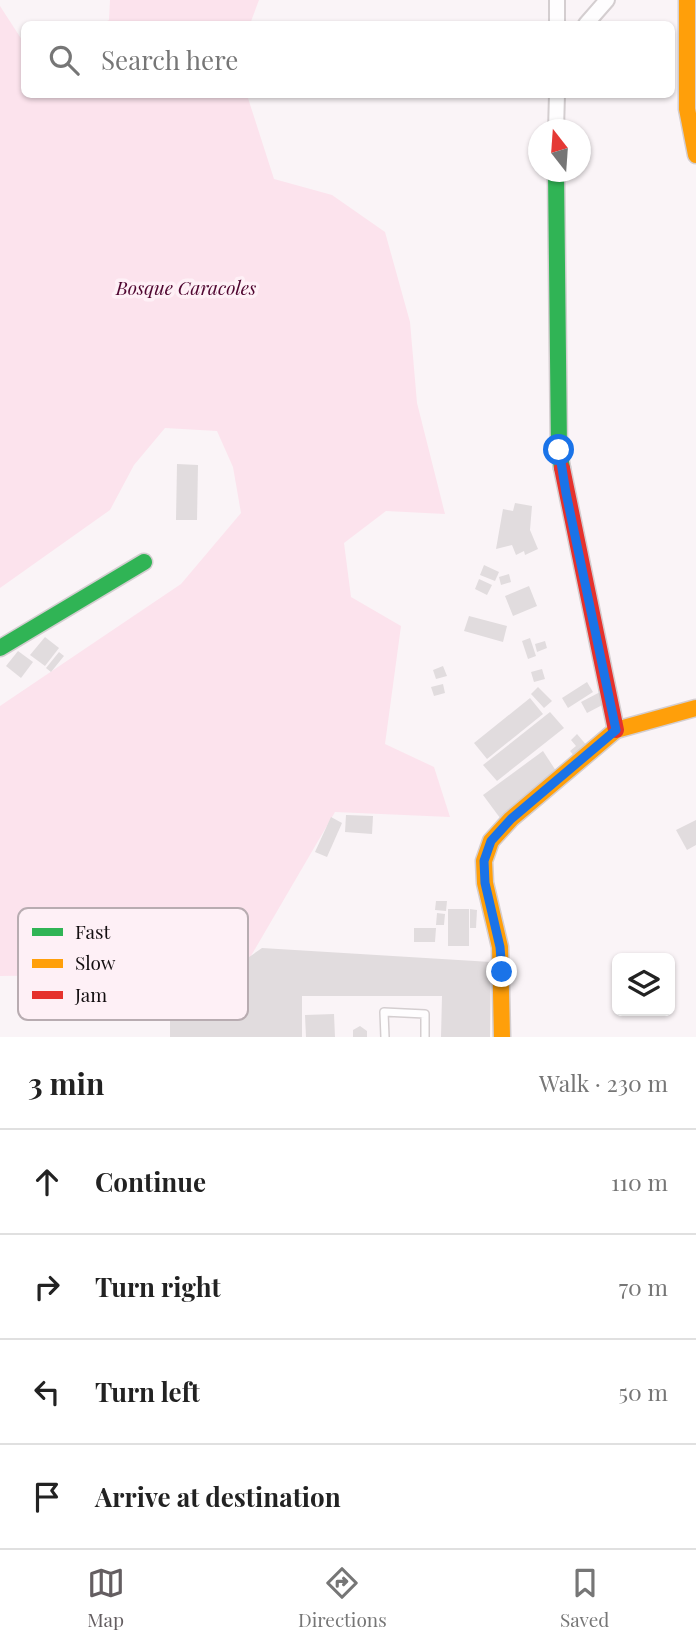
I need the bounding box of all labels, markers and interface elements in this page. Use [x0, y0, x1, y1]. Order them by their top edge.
search box [21, 21, 675, 98]
icon: search [45, 41, 83, 79]
text: Search here [101, 42, 238, 77]
north arrow [528, 119, 591, 182]
park label: Bosque Caracoles [115, 274, 256, 300]
route start [543, 434, 574, 465]
legend [18, 908, 248, 1020]
text: Fast [75, 918, 111, 944]
text: Slow [75, 949, 116, 975]
map controls [612, 953, 675, 1016]
button: layers [612, 953, 675, 1016]
route end [486, 956, 517, 987]
text: Jam [74, 981, 107, 1007]
text: 3 min [28, 1063, 104, 1103]
text: Walk · 230 m [539, 1067, 668, 1098]
icon: ahead [28, 1163, 66, 1201]
text: Continue [95, 1164, 206, 1199]
text: 110 m [611, 1166, 668, 1197]
icon: right [28, 1268, 66, 1306]
text: Turn right [95, 1269, 221, 1304]
text: 70 m [619, 1271, 668, 1302]
icon: left [28, 1373, 66, 1411]
text: Turn left [95, 1374, 200, 1409]
text: 50 m [619, 1376, 668, 1407]
icon: arrive [28, 1478, 66, 1516]
text: Arrive at destination [95, 1479, 341, 1514]
tab: Map [87, 1564, 125, 1632]
tab: Directions [298, 1564, 387, 1632]
tab: Saved [560, 1564, 609, 1632]

